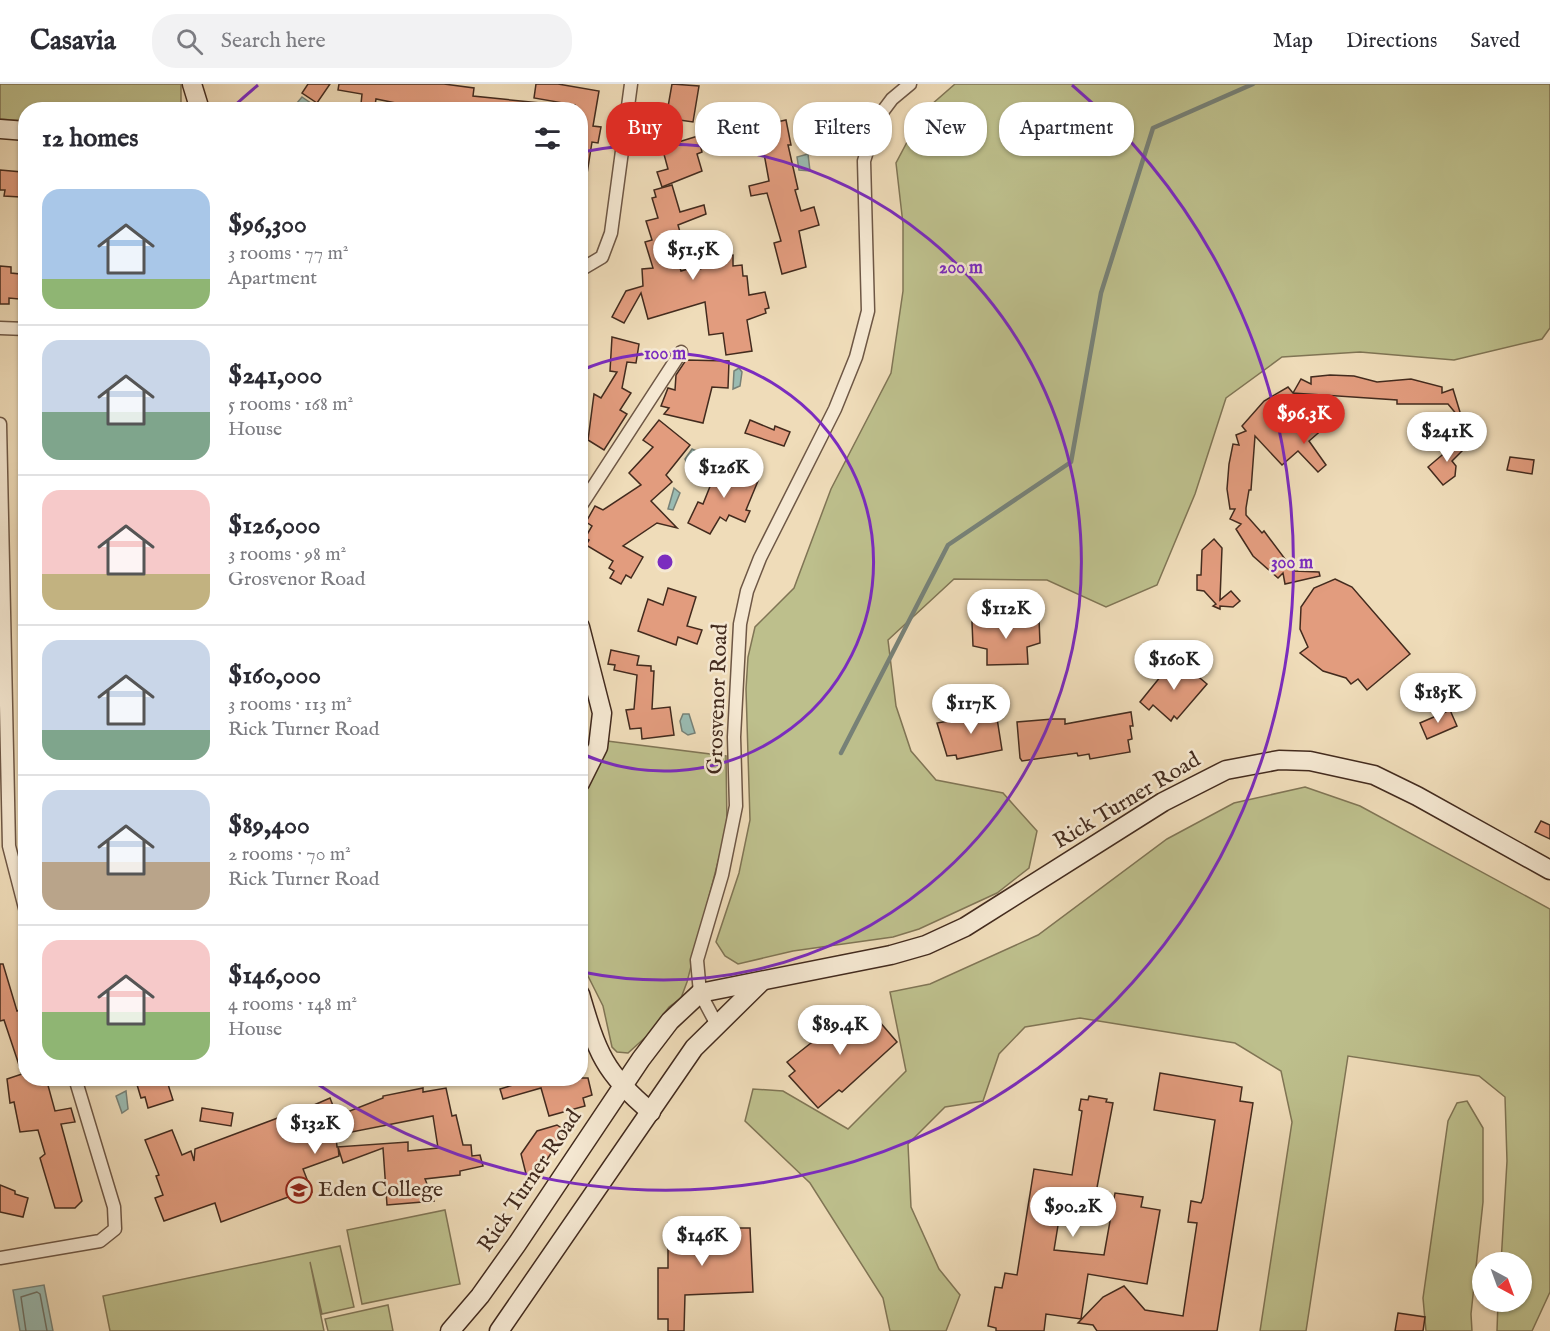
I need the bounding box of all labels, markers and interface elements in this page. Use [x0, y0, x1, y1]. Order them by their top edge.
search box [152, 14, 572, 68]
text: Casavia [30, 24, 116, 59]
icon: search [173, 25, 206, 58]
text: Search here [221, 27, 326, 55]
text: Map [1273, 28, 1313, 55]
text: Directions [1346, 28, 1437, 55]
text: Saved [1470, 28, 1520, 55]
chip: Buy [606, 102, 683, 156]
chip: Rent [695, 102, 781, 156]
chip: Filters [793, 102, 892, 156]
chip: New [904, 102, 987, 156]
chip: Apartment [999, 102, 1134, 156]
text: 12 homes [42, 122, 138, 155]
icon: filters [531, 122, 564, 155]
text: $96,300 [228, 208, 307, 241]
icon: home [90, 213, 162, 285]
pin: $51.5K [644, 230, 742, 281]
text: $51.5K [667, 237, 719, 262]
text: 3 rooms · 77 m² [228, 241, 348, 266]
text: 200 m [939, 257, 983, 280]
text: Apartment [228, 266, 317, 291]
text: 100 m [644, 343, 686, 366]
text: $241,000 [228, 359, 322, 392]
icon: home [90, 364, 162, 436]
text: 5 rooms · 168 m² [228, 392, 353, 417]
pin: $96.3K [1255, 394, 1353, 445]
text: $96.3K [1277, 401, 1331, 426]
pin: $241K [1405, 412, 1489, 463]
text: House [228, 417, 282, 442]
text: $241K [1421, 419, 1473, 444]
pin: $126K [682, 448, 766, 499]
text: $126K [699, 455, 749, 480]
text: $126,000 [228, 509, 321, 542]
icon: home [90, 514, 162, 586]
text: 3 rooms · 98 m² [228, 542, 346, 567]
centre of rings [655, 552, 675, 572]
text: 300 m [1271, 552, 1313, 575]
text: Grosvenor Road [228, 567, 365, 592]
pin: $112K [964, 589, 1048, 640]
text: $112K [981, 596, 1031, 621]
street label: Grosvenor Road [701, 623, 735, 775]
pin: $160K [1132, 640, 1216, 691]
text: $160K [1148, 647, 1200, 672]
text: $160,000 [228, 659, 321, 692]
icon: home [90, 664, 162, 736]
pin: $185K [1396, 673, 1480, 724]
text: $185K [1414, 680, 1462, 705]
pin: $117K [929, 684, 1013, 735]
text: $117K [946, 691, 996, 716]
text: 3 rooms · 113 m² [228, 692, 352, 717]
text: Rick Turner Road [228, 717, 379, 742]
street label: Rick Turner Road [1048, 746, 1206, 856]
text: $89,400 [228, 809, 310, 842]
icon: home [90, 814, 162, 886]
text: 2 rooms · 70 m² [228, 842, 351, 867]
text: Rick Turner Road [228, 867, 379, 892]
text: $146,000 [228, 959, 321, 992]
icon: home [90, 964, 162, 1036]
text: 4 rooms · 148 m² [228, 992, 357, 1017]
pin: $89.4K [791, 1005, 889, 1056]
text: $89.4K [812, 1012, 868, 1037]
text: House [228, 1017, 282, 1042]
pin: $132K [273, 1104, 357, 1155]
street label: Rick Turner Road [472, 1104, 588, 1258]
text: $132K [290, 1111, 340, 1136]
school or university icon: Eden College [284, 1175, 314, 1205]
place label: Eden College [318, 1176, 443, 1204]
pin: $90.2K [1024, 1187, 1122, 1238]
text: $90.2K [1044, 1194, 1102, 1219]
pin: $146K [660, 1216, 744, 1267]
text: $146K [676, 1223, 728, 1248]
north arrow [1472, 1252, 1532, 1312]
map controls [1472, 1252, 1532, 1312]

